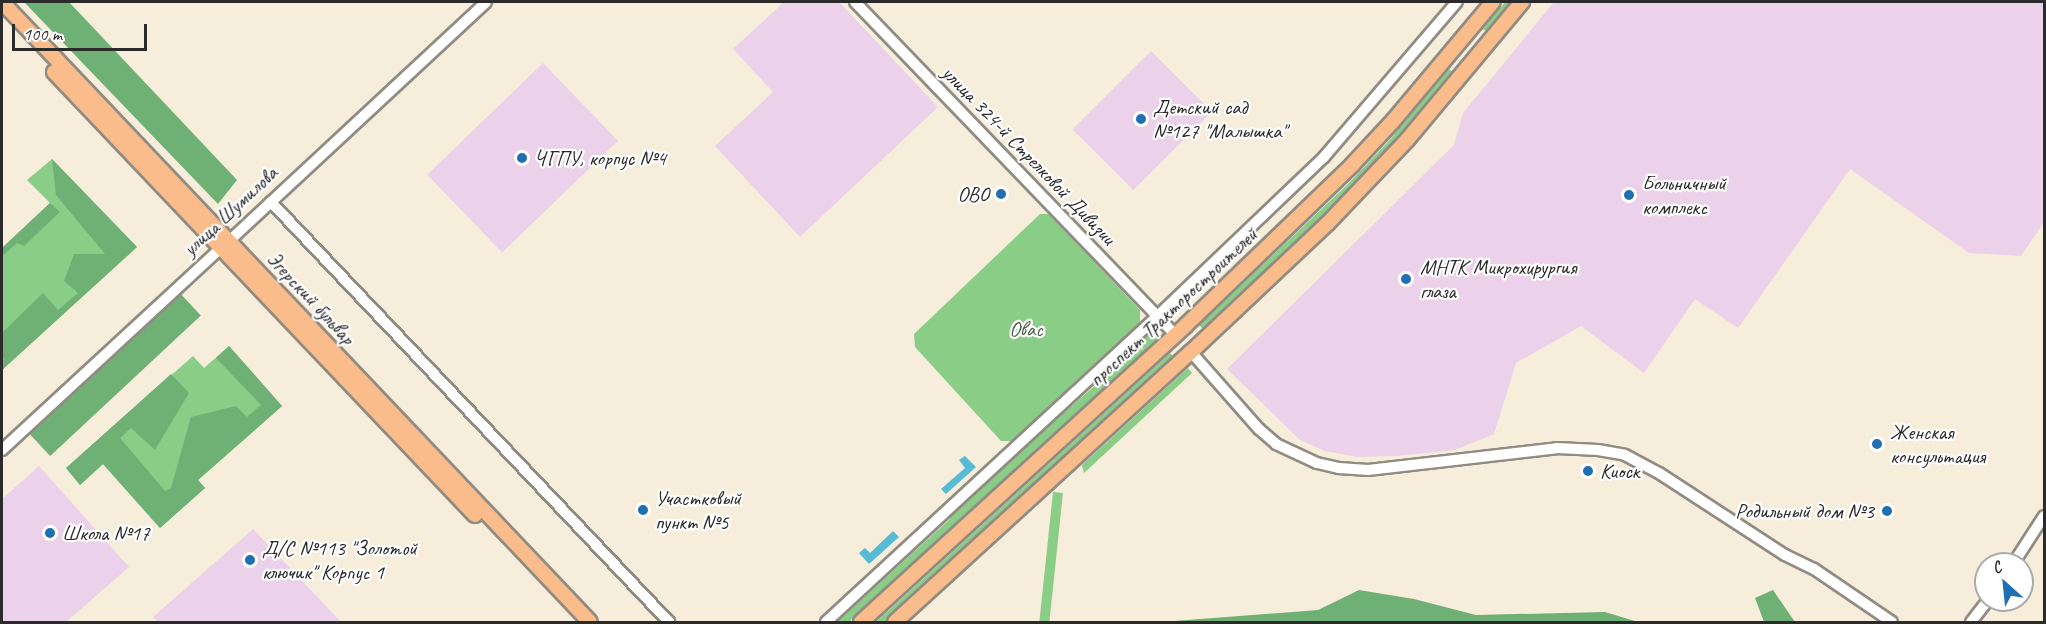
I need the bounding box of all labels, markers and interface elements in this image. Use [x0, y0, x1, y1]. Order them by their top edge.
scale bar [15, 12, 150, 50]
text: 100 m [23, 23, 62, 45]
street label: улица 324-й Стрелковой Дивизии [937, 60, 1121, 250]
place label: Детский сад №127 "Малышка" [1153, 94, 1286, 144]
marker: Детский сад №127 "Малышка" [1134, 112, 1148, 126]
place label: ЧГПУ, корпус №4 [534, 145, 666, 171]
marker: ЧГПУ, корпус №4 [515, 151, 529, 165]
street label: улица Шумилова [178, 161, 282, 261]
place label: Больничный комплекс [1642, 170, 1726, 220]
place label: ОВО [957, 181, 989, 207]
marker: Больничный комплекс [1620, 186, 1638, 204]
marker: ОВО [994, 187, 1008, 201]
street label: проспект Тракторостроителей [1083, 221, 1263, 393]
street label: Эгерский бульвар [262, 246, 360, 350]
place label: МНТК Микрохирургия глаза [1420, 254, 1576, 304]
marker: МНТК Микрохирургия глаза [1397, 270, 1415, 288]
park label: Овас [1009, 316, 1043, 342]
place label: Женская консультация [1890, 419, 1985, 469]
marker: Женская консультация [1868, 435, 1886, 453]
place label: Киоск [1600, 458, 1640, 484]
marker: Киоск [1581, 464, 1595, 478]
place label: Участковый пункт №5 [655, 485, 741, 535]
place label: Родильный дом №3 [1735, 498, 1874, 524]
marker: Родильный дом №3 [1878, 502, 1896, 520]
marker: Участковый пункт №5 [636, 503, 650, 517]
place label: Школа №17 [62, 520, 150, 546]
marker: Школа №17 [43, 526, 57, 540]
place label: Д/С №113 "Золотой ключик" Корпус 1 [262, 535, 417, 585]
north arrow [1974, 552, 2034, 612]
marker: Д/С №113 "Золотой ключик" Корпус 1 [243, 553, 257, 567]
text: С [1989, 557, 2005, 578]

